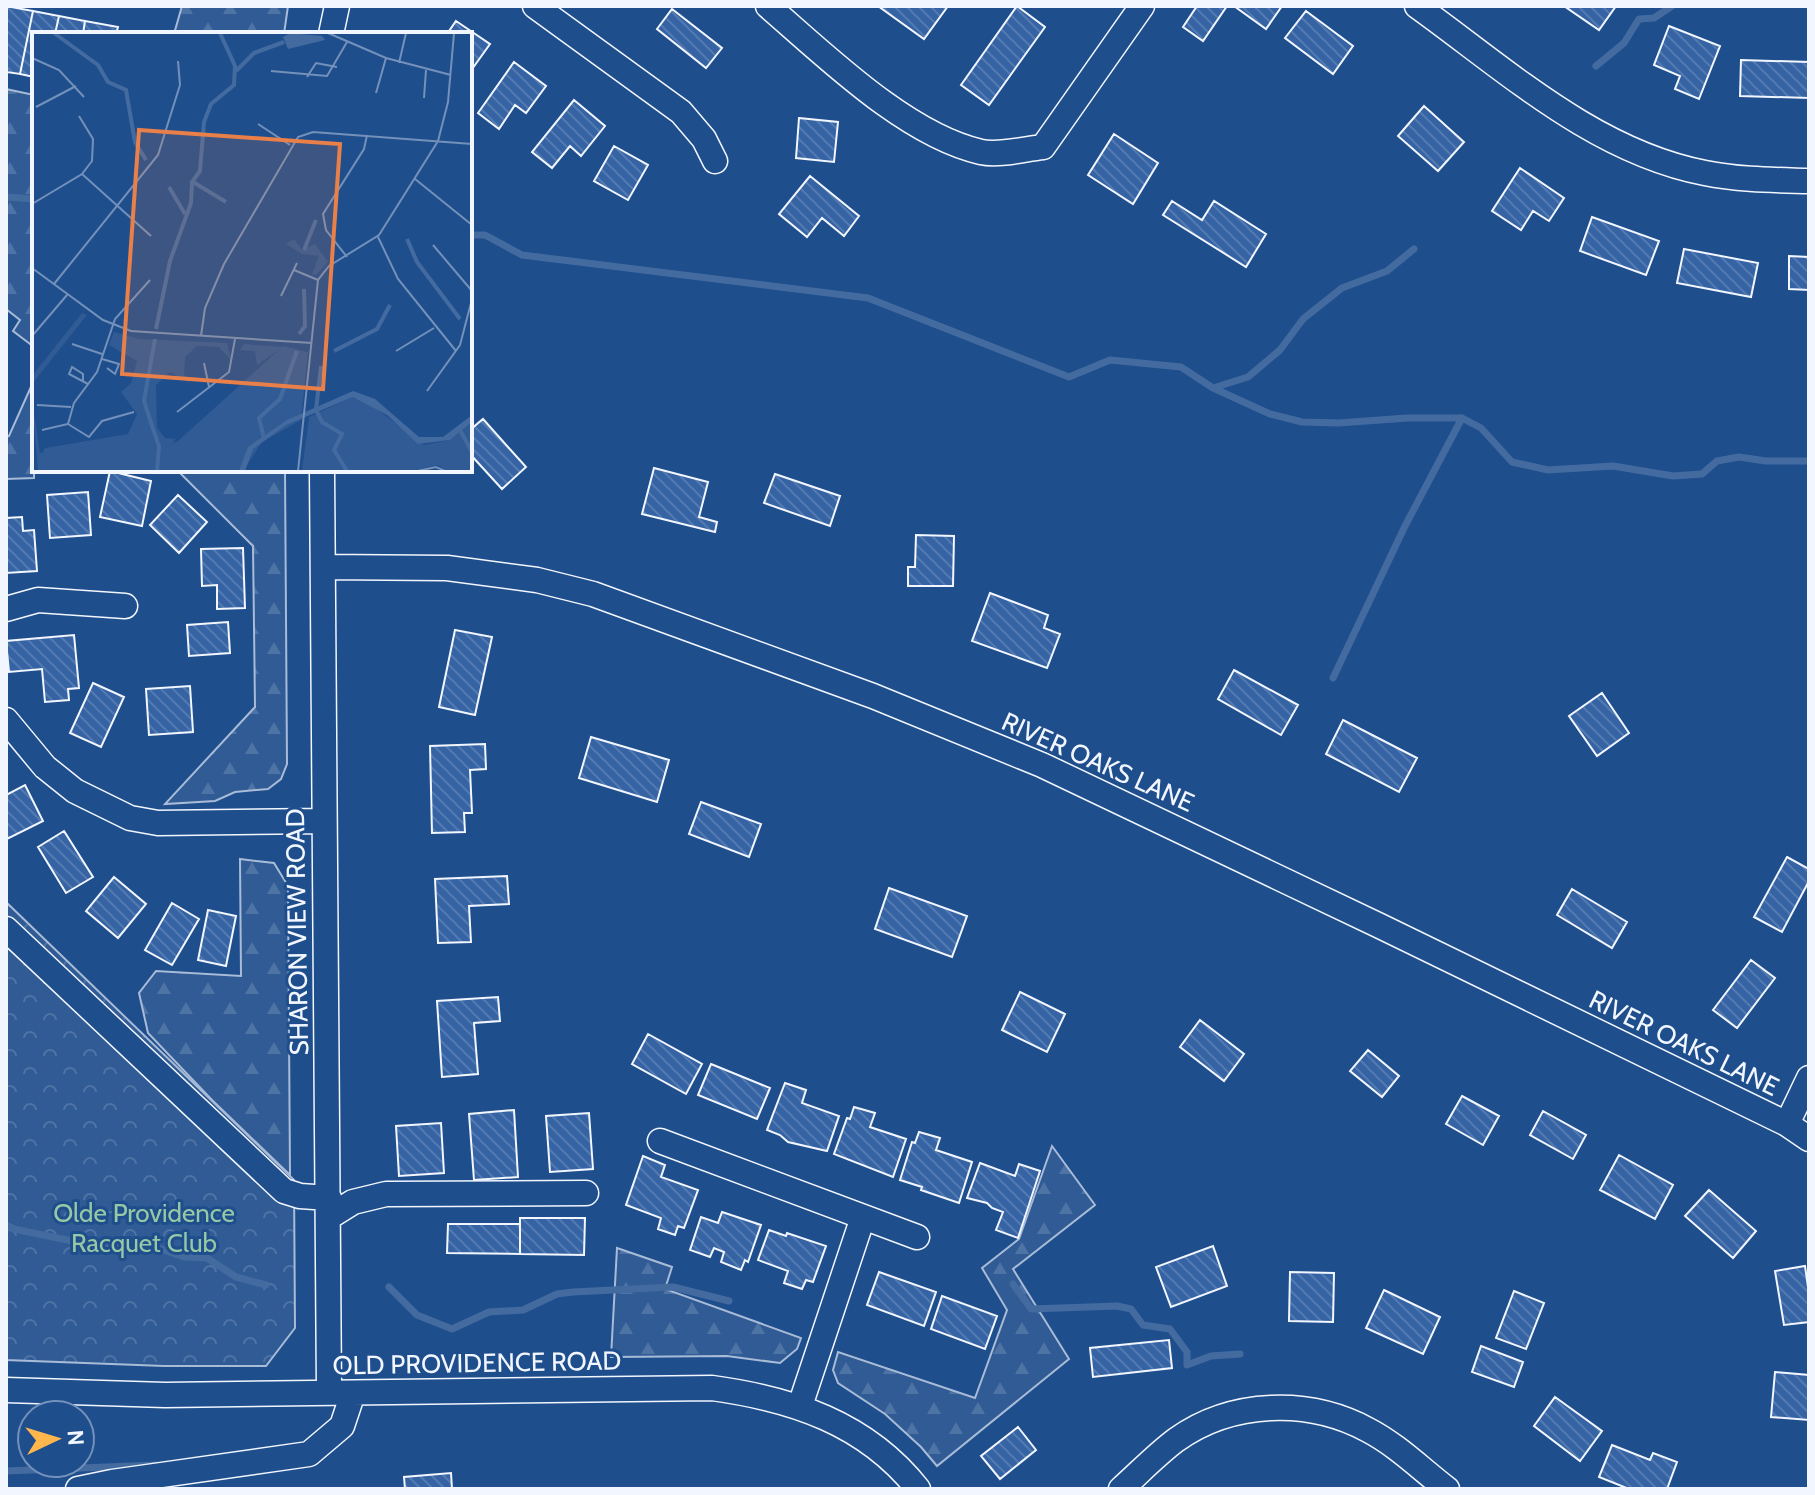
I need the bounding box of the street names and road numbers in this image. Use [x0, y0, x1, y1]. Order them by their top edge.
street label: RIVER OAKS LANE [997, 705, 1199, 819]
street label: SHARON VIEW ROAD [279, 808, 315, 1056]
street label: RIVER OAKS LANE [1584, 983, 1784, 1103]
street label: OLD PROVIDENCE ROAD [332, 1344, 622, 1382]

